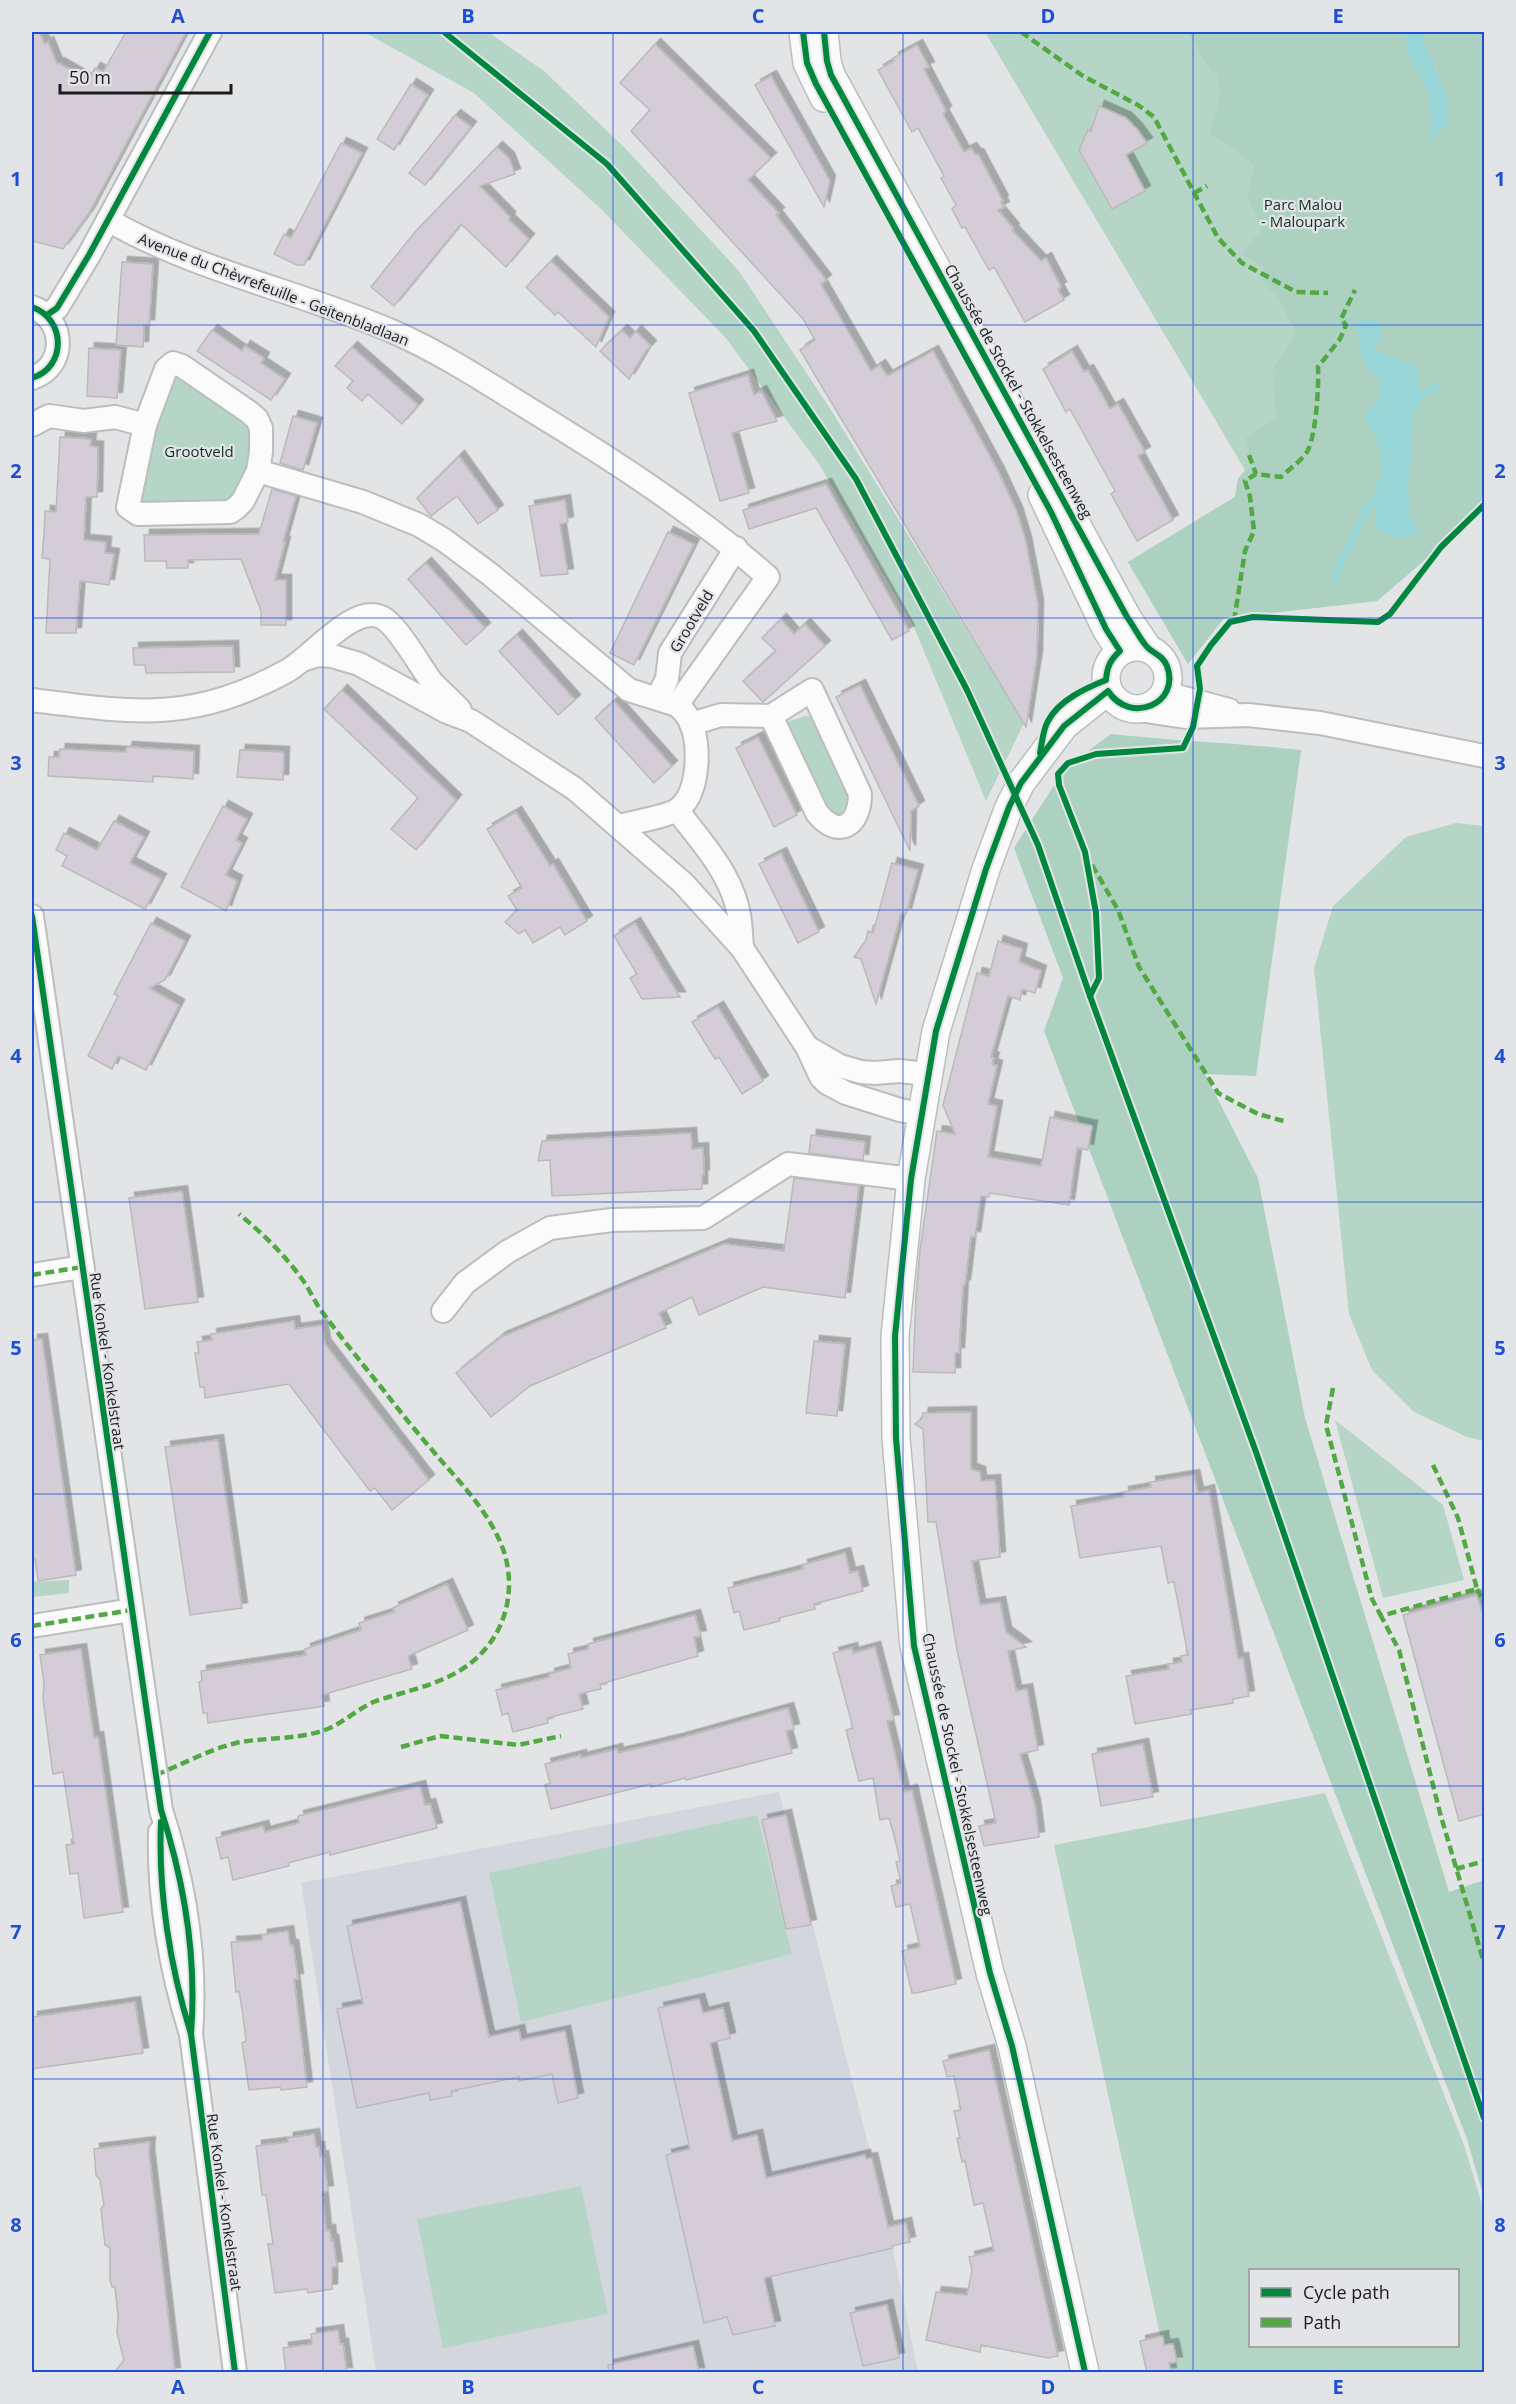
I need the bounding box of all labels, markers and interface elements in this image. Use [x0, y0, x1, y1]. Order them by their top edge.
text: A [171, 2, 185, 29]
text: B [461, 2, 475, 29]
text: C [752, 2, 765, 29]
text: D [1041, 2, 1055, 29]
text: E [1332, 2, 1344, 29]
scale bar [60, 57, 231, 95]
text: 50 m [69, 65, 111, 89]
text: 1 [10, 165, 22, 192]
text: 1 [1494, 165, 1506, 192]
park label: Parc Malou - Maloupark [1261, 194, 1345, 231]
street label: Avenue du Chèvrefeuille - Geitenbladlaan [136, 228, 412, 350]
street label: Chaussée de Stockel - Stokkelsesteenweg [940, 260, 1098, 522]
park label: Grootveld [164, 441, 234, 461]
text: 2 [10, 457, 22, 484]
text: 2 [1494, 457, 1506, 484]
street label: Grootveld [665, 586, 717, 656]
text: 3 [10, 749, 22, 776]
text: 3 [1494, 749, 1506, 776]
text: 4 [10, 1042, 22, 1069]
text: 4 [1494, 1042, 1506, 1069]
street label: Rue Konkel - Konkelstraat [86, 1271, 130, 1451]
text: 5 [10, 1334, 22, 1361]
text: 5 [1494, 1334, 1506, 1361]
text: 6 [10, 1626, 22, 1653]
text: 6 [1494, 1626, 1506, 1653]
street label: Chaussée de Stockel - Stokkelsesteenweg [918, 1631, 998, 1917]
text: 7 [10, 1918, 22, 1945]
text: 7 [1494, 1918, 1506, 1945]
street label: Rue Konkel - Konkelstraat [203, 2112, 247, 2292]
text: 8 [10, 2211, 22, 2238]
text: 8 [1494, 2211, 1506, 2238]
legend [1249, 2269, 1459, 2347]
text: Cycle path [1303, 2280, 1390, 2304]
text: Path [1303, 2310, 1341, 2334]
text: A [171, 2373, 185, 2400]
text: B [461, 2373, 475, 2400]
text: C [752, 2373, 765, 2400]
text: D [1041, 2373, 1055, 2400]
text: E [1332, 2373, 1344, 2400]

